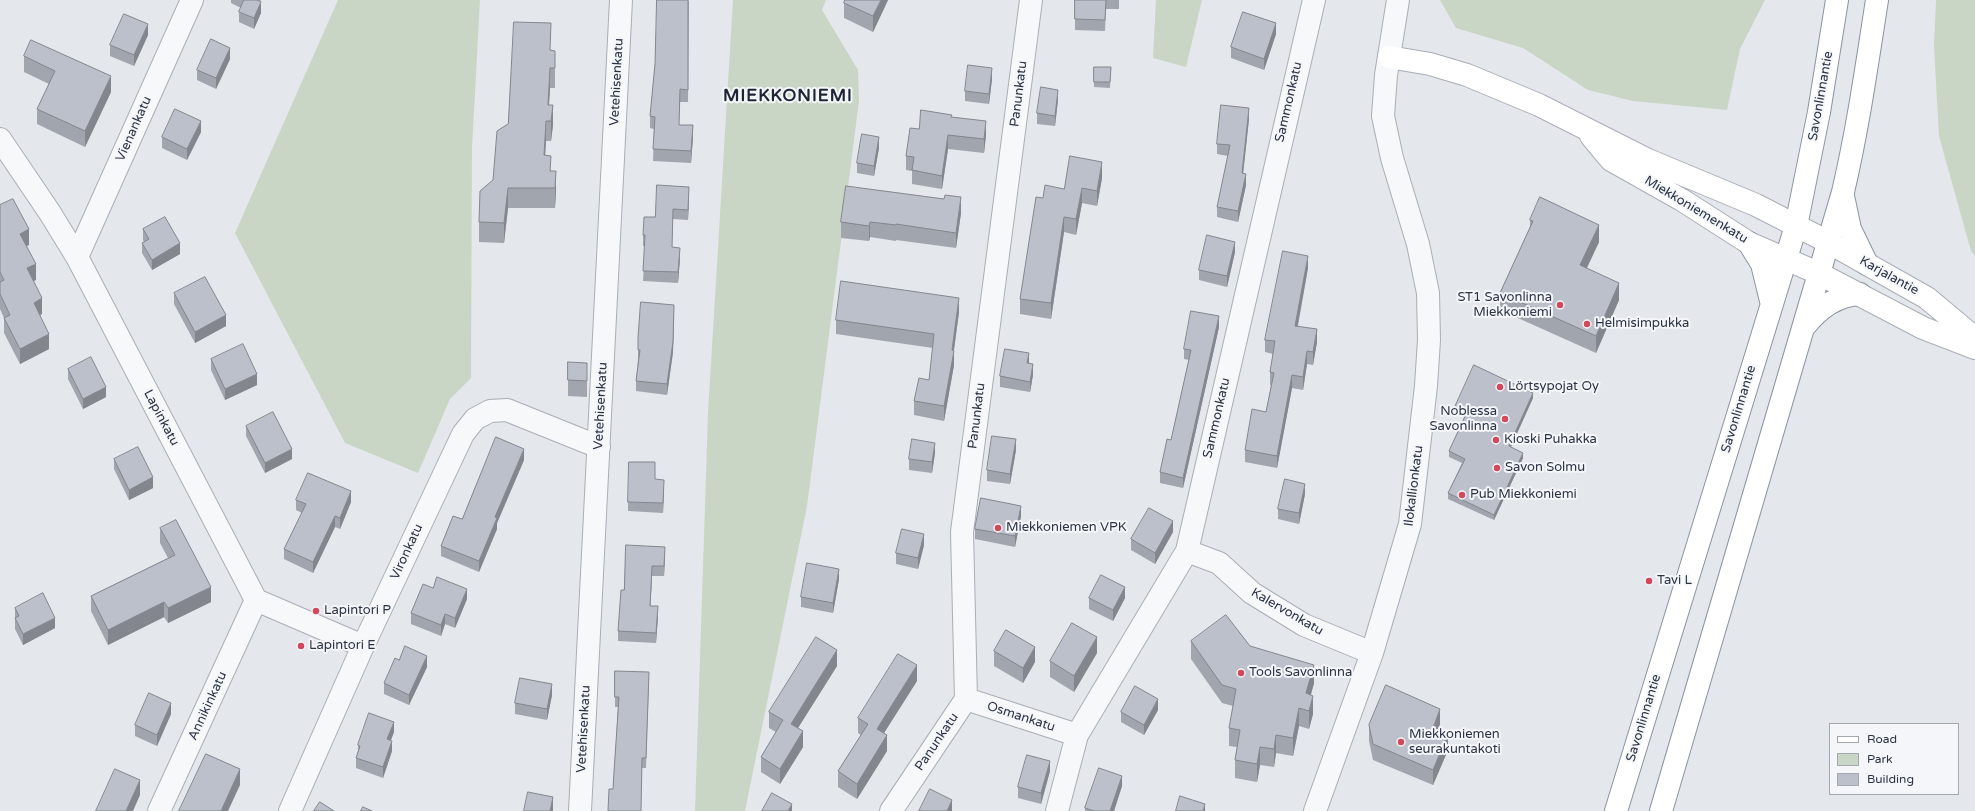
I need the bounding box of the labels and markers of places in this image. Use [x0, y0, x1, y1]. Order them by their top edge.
place label: ST1 Savonlinna Miekkoniemi [1458, 290, 1552, 321]
marker: ST1 Savonlinna Miekkoniemi [1555, 300, 1565, 310]
place label: Helmisimpukka [1595, 316, 1689, 332]
marker: Helmisimpukka [1582, 319, 1592, 329]
place label: Lörtsypojat Oy [1508, 379, 1599, 395]
marker: Lörtsypojat Oy [1495, 382, 1505, 392]
place label: Noblessa Savonlinna [1430, 404, 1497, 435]
marker: Noblessa Savonlinna [1500, 414, 1510, 424]
place label: Kioski Puhakka [1504, 432, 1597, 448]
marker: Kioski Puhakka [1491, 435, 1501, 445]
place label: Savon Solmu [1505, 460, 1585, 476]
marker: Savon Solmu [1492, 463, 1502, 473]
place label: Pub Miekkoniemi [1470, 487, 1577, 503]
marker: Pub Miekkoniemi [1457, 490, 1467, 500]
place label: Miekkoniemen VPK [1006, 520, 1127, 536]
marker: Miekkoniemen VPK [993, 523, 1003, 533]
place label: Tavi L [1657, 573, 1692, 589]
marker: Tavi L [1644, 576, 1654, 586]
place label: Lapintori P [324, 603, 391, 619]
marker: Lapintori P [311, 606, 321, 616]
place label: Lapintori E [309, 638, 376, 654]
marker: Lapintori E [296, 641, 306, 651]
place label: Tools Savonlinna [1249, 665, 1352, 681]
marker: Tools Savonlinna [1236, 668, 1246, 678]
place label: Miekkoniemen seurakuntakoti [1409, 727, 1501, 758]
marker: Miekkoniemen seurakuntakoti [1396, 737, 1406, 747]

